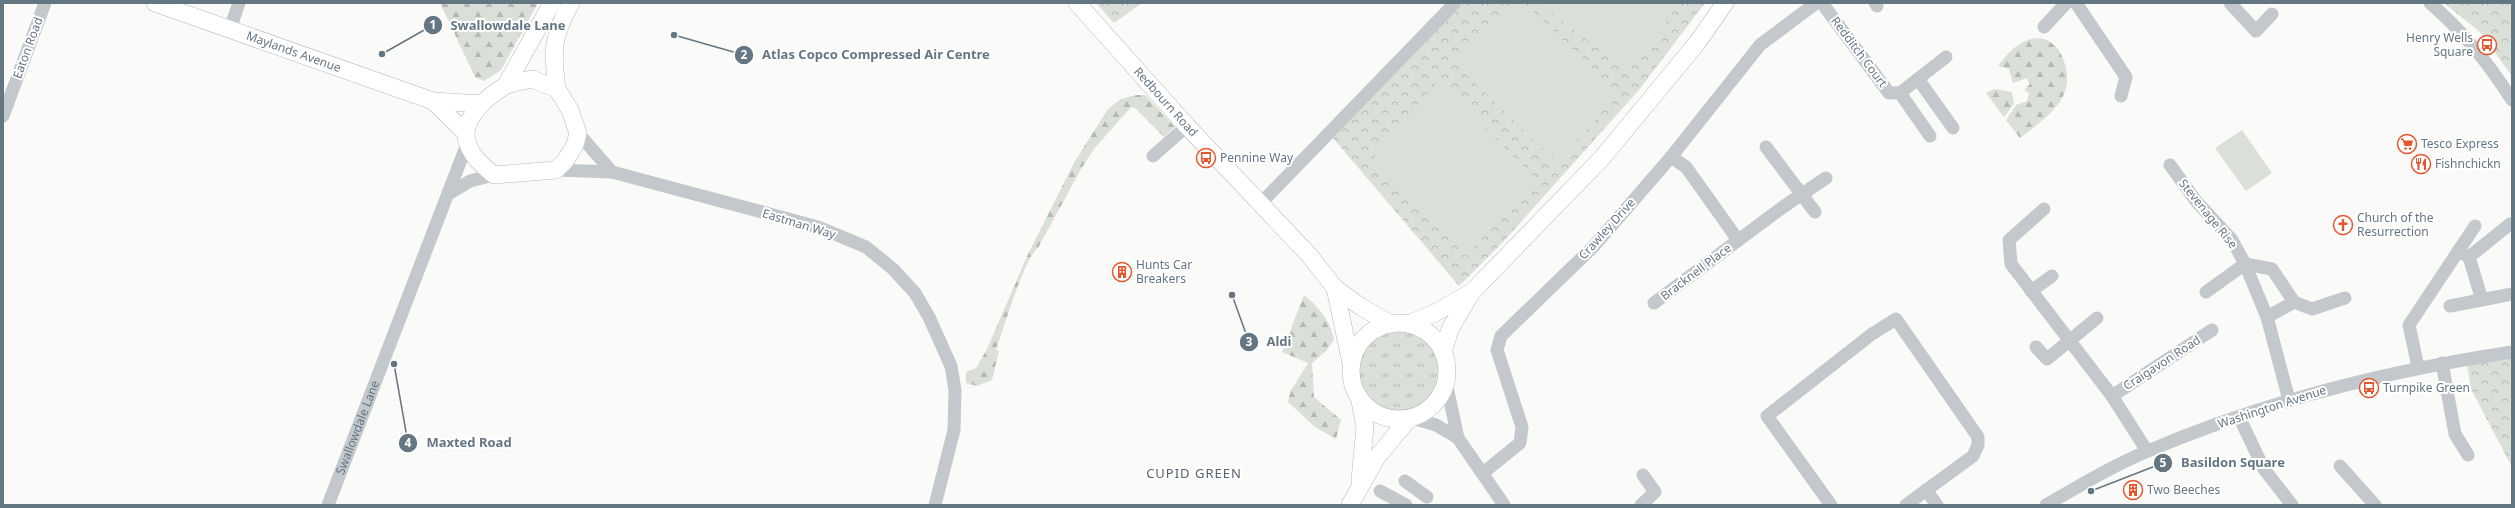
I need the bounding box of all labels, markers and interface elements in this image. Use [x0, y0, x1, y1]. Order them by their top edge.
callout: Swallowdale Lane [423, 12, 574, 37]
street label: Redditch Court [1827, 13, 1892, 91]
street label: Eaton Road [9, 15, 47, 81]
text: 1 [430, 16, 436, 33]
text: Swallowdale Lane [450, 16, 566, 34]
street label: Maylands Avenue [244, 27, 344, 76]
place label: Henry Wells Square [2406, 29, 2473, 60]
bus stop icon: Henry Wells Square [2476, 34, 2498, 56]
callout: Atlas Copco Compressed Air Centre [734, 42, 998, 67]
text: Atlas Copco Compressed Air Centre [762, 45, 990, 63]
text: 2 [741, 46, 748, 63]
street label: Redbourn Road [1130, 63, 1202, 140]
supermarket icon: Tesco Express [2396, 133, 2418, 155]
place label: Tesco Express [2421, 135, 2499, 152]
bus stop icon: Pennine Way [1195, 147, 1217, 169]
place label: Pennine Way [1220, 149, 1294, 166]
restaurant icon: Fishnchickn [2410, 153, 2432, 175]
place label: Fishnchickn [2435, 155, 2501, 172]
street label: Stevenage Rise [2175, 175, 2242, 252]
street label: Crawley Drive [1575, 194, 1639, 263]
street label: Eastman Way [760, 204, 839, 243]
place label: Church of the Resurrection [2357, 209, 2434, 240]
church icon: Church of the Resurrection [2332, 214, 2354, 236]
street label: Bracknell Place [1657, 239, 1735, 304]
place label: Hunts Car Breakers [1136, 256, 1192, 287]
building icon: Hunts Car Breakers [1111, 261, 1133, 283]
callout: Aldi [1239, 329, 1300, 354]
street label: Craigavon Road [2120, 331, 2204, 394]
text: Aldi [1267, 332, 1292, 350]
text: 3 [1246, 333, 1253, 350]
bus stop icon: Turnpike Green [2358, 377, 2380, 399]
street label: Swallowdale Lane [331, 378, 383, 477]
place label: Turnpike Green [2383, 379, 2470, 396]
street label: Washington Avenue [2215, 381, 2328, 432]
callout: Maxted Road [398, 430, 520, 455]
text: Maxted Road [426, 433, 512, 451]
text: 4 [405, 434, 412, 451]
callout: Basildon Square [2153, 450, 2293, 475]
text: Basildon Square [2181, 453, 2285, 471]
text: 5 [2160, 454, 2167, 471]
district label: CUPID GREEN [1146, 464, 1242, 482]
building icon: Two Beeches [2122, 479, 2144, 501]
place label: Two Beeches [2147, 481, 2221, 498]

